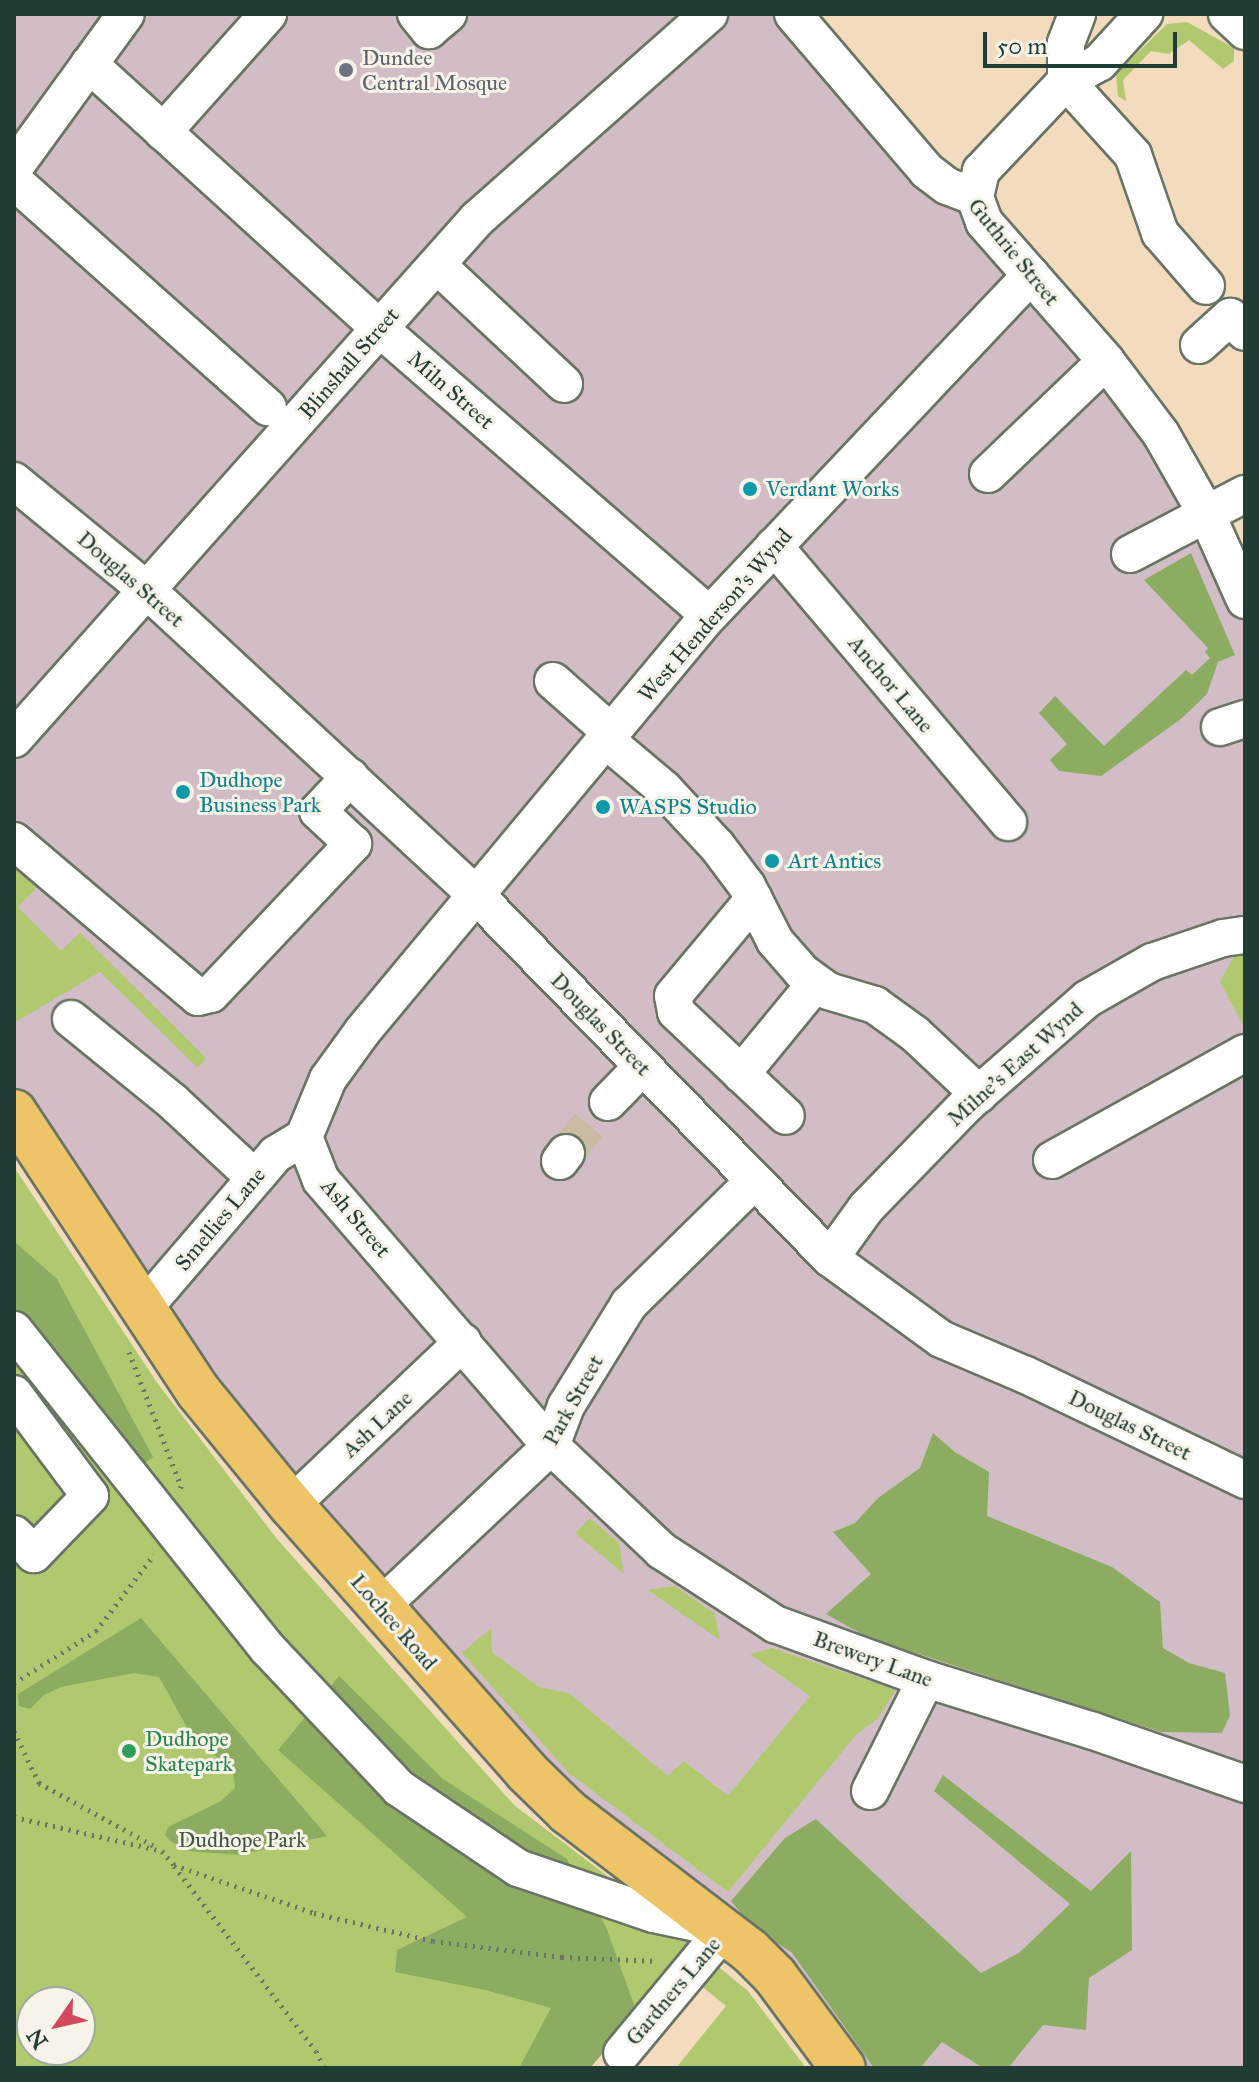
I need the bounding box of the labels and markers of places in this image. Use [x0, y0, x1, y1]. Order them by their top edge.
place label: Dundee Central Mosque [362, 44, 507, 96]
marker: Dundee Central Mosque [337, 61, 355, 79]
place label: Verdant Works [766, 476, 899, 502]
marker: Verdant Works [741, 480, 759, 498]
place label: Dudhope Business Park [199, 766, 321, 818]
marker: Dudhope Business Park [174, 783, 192, 801]
place label: WASPS Studio [619, 794, 757, 820]
marker: WASPS Studio [594, 798, 612, 816]
place label: Art Antics [788, 848, 881, 874]
marker: Art Antics [763, 852, 781, 870]
place label: Dudhope Skatepark [145, 1725, 233, 1776]
marker: Dudhope Skatepark [120, 1742, 138, 1760]

